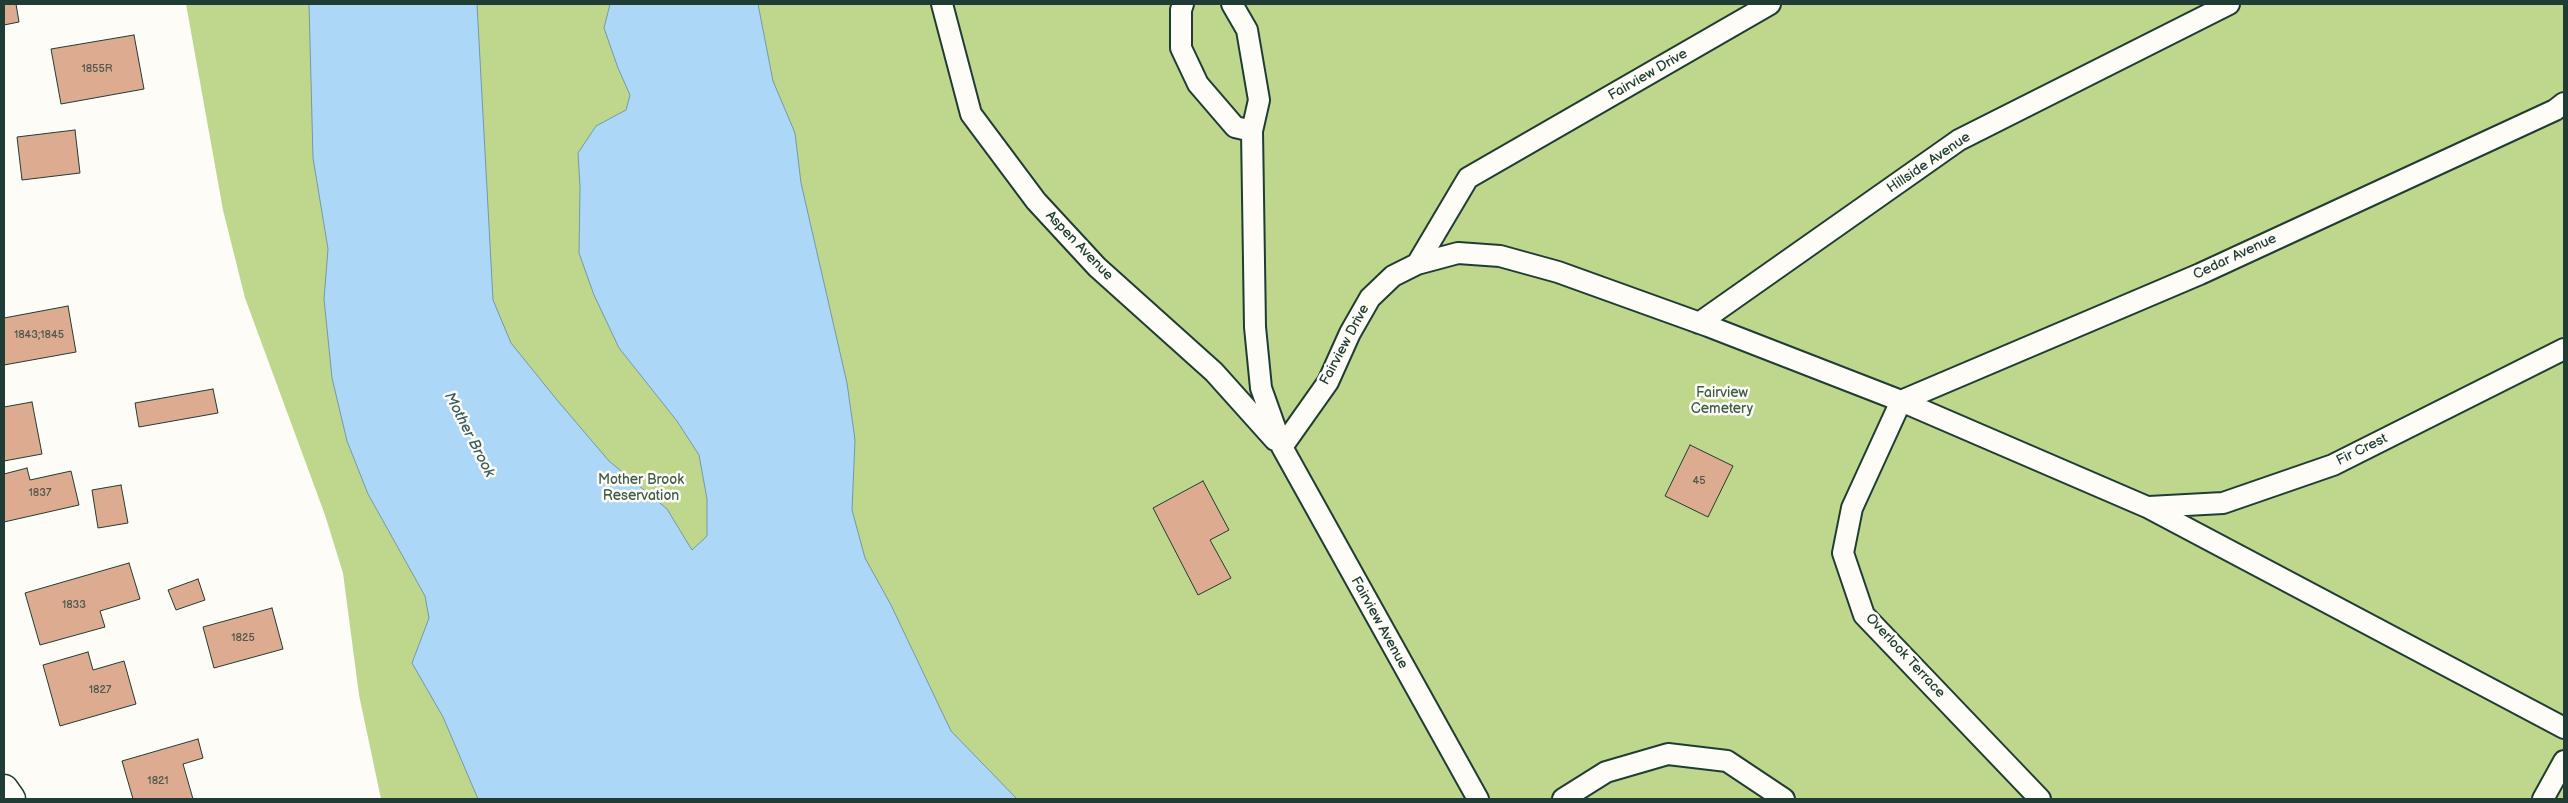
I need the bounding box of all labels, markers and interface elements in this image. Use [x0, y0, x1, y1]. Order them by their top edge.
street label: Fairview Drive [1605, 46, 1691, 104]
house number: 1855R [81, 62, 113, 76]
street label: Hillside Avenue [1884, 129, 1974, 197]
street label: Aspen Avenue [1042, 208, 1116, 284]
street label: Cedar Avenue [2191, 230, 2279, 284]
street label: Fairview Drive [1317, 302, 1373, 388]
house number: 1843;1845 [14, 328, 64, 342]
park label: Fairview Cemetery [1691, 385, 1753, 418]
water label: Mother Brook [440, 389, 498, 481]
street label: Fir Crest [2334, 430, 2390, 470]
park label: Mother Brook Reservation [598, 472, 684, 504]
house number: 45 [1692, 474, 1706, 488]
house number: 1837 [29, 486, 51, 500]
street label: Fairview Avenue [1347, 574, 1411, 672]
house number: 1833 [62, 598, 86, 612]
street label: Overlook Terrace [1862, 610, 1948, 702]
house number: 1825 [231, 631, 255, 645]
house number: 1827 [89, 683, 111, 697]
house number: 1821 [147, 774, 169, 788]

